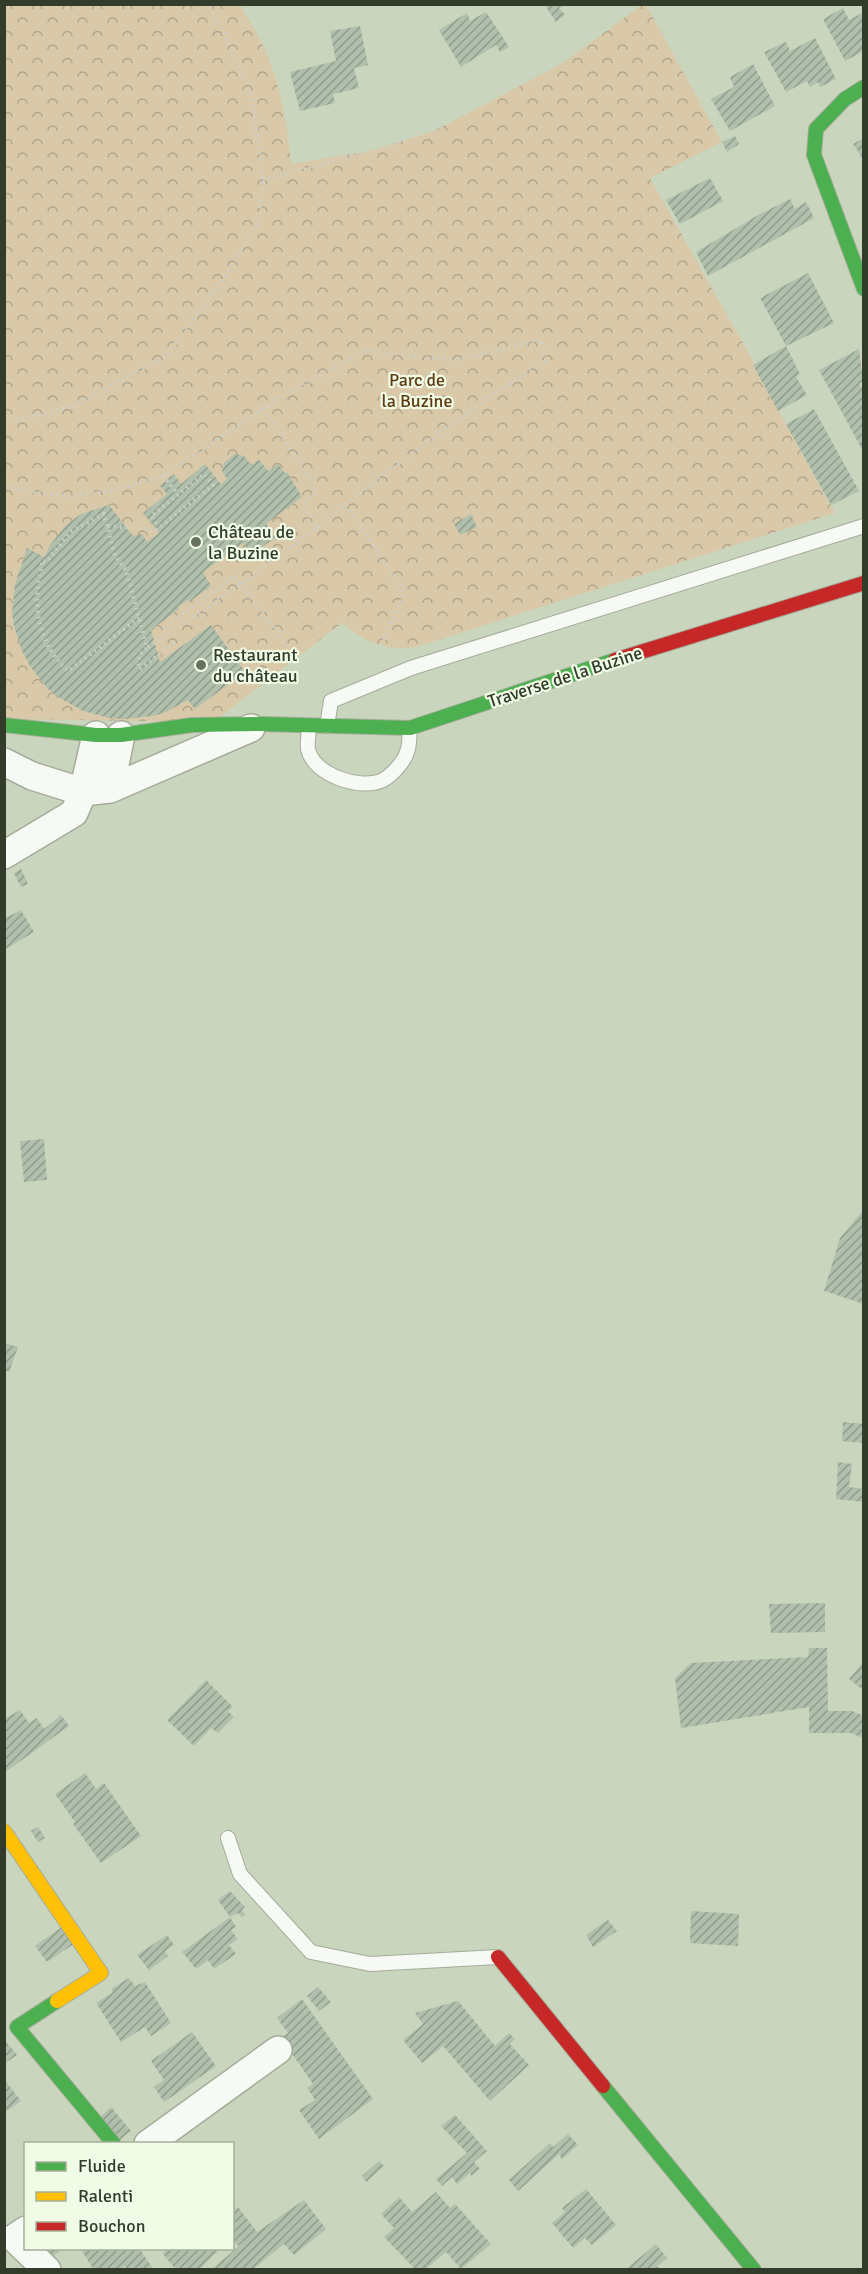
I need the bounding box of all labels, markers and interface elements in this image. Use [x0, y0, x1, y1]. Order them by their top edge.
park label: Parc de la Buzine [382, 369, 452, 412]
place label: Château de la Buzine [208, 521, 294, 564]
marker: Château de la Buzine [189, 535, 203, 549]
street label: Traverse de la Buzine [485, 642, 645, 712]
place label: Restaurant du château [213, 644, 298, 687]
marker: Restaurant du château [194, 658, 208, 672]
legend [24, 2142, 234, 2250]
text: Fluide [78, 2155, 126, 2177]
text: Ralenti [78, 2185, 133, 2207]
text: Bouchon [78, 2215, 146, 2237]

